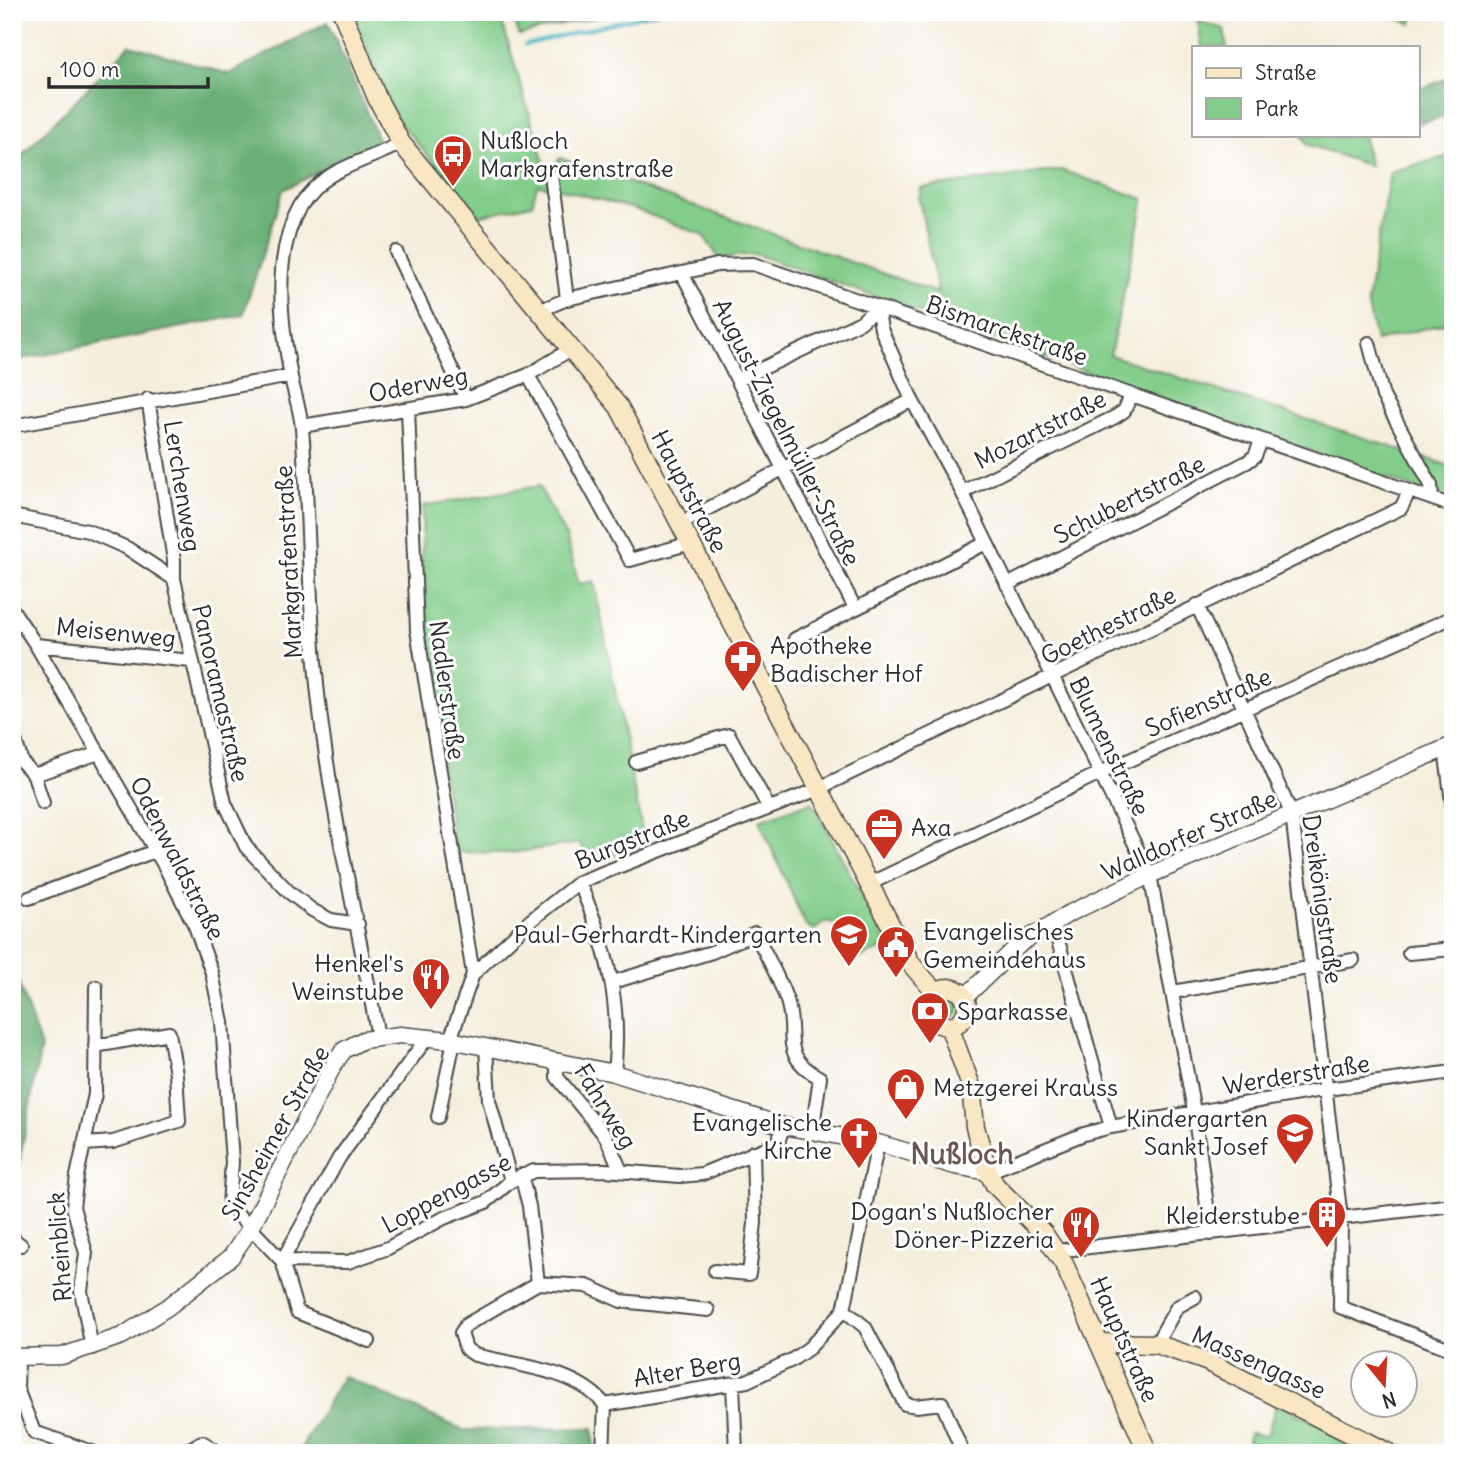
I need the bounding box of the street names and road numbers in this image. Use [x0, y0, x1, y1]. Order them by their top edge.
street label: Bismarckstraße [922, 288, 1092, 372]
street label: August-Ziegelmüller-Straße [707, 294, 867, 570]
street label: Oderweg [366, 360, 470, 408]
street label: Mozartstraße [969, 383, 1111, 475]
street label: Lerchenweg [158, 418, 208, 554]
street label: Hauptstraße [645, 425, 735, 557]
street label: Schubertstraße [1048, 448, 1210, 550]
street label: Markgrafenstraße [268, 464, 308, 660]
street label: Goethestraße [1035, 579, 1181, 671]
street label: Panoramastraße [186, 601, 256, 785]
street label: Meisenweg [55, 611, 177, 653]
street label: Nadlerstraße [423, 618, 473, 762]
street label: Sofienstraße [1140, 661, 1276, 743]
street label: Blumenstraße [1063, 671, 1157, 821]
street label: Odenwaldstraße [124, 771, 232, 945]
street label: Walldorfer Straße [1097, 783, 1281, 887]
street label: Burgstraße [570, 802, 694, 876]
street label: Dreikönigstraße [1296, 812, 1350, 986]
street label: Sinsheimer Straße [215, 1040, 335, 1226]
street label: Werderstraße [1220, 1048, 1372, 1100]
street label: Fahrweg [568, 1058, 644, 1154]
street label: Loppengasse [376, 1146, 516, 1240]
street label: Rheinblick [40, 1191, 78, 1303]
street label: Hauptstraße [1084, 1271, 1166, 1407]
street label: Massengasse [1187, 1319, 1331, 1405]
street label: Alter Berg [631, 1345, 743, 1393]

